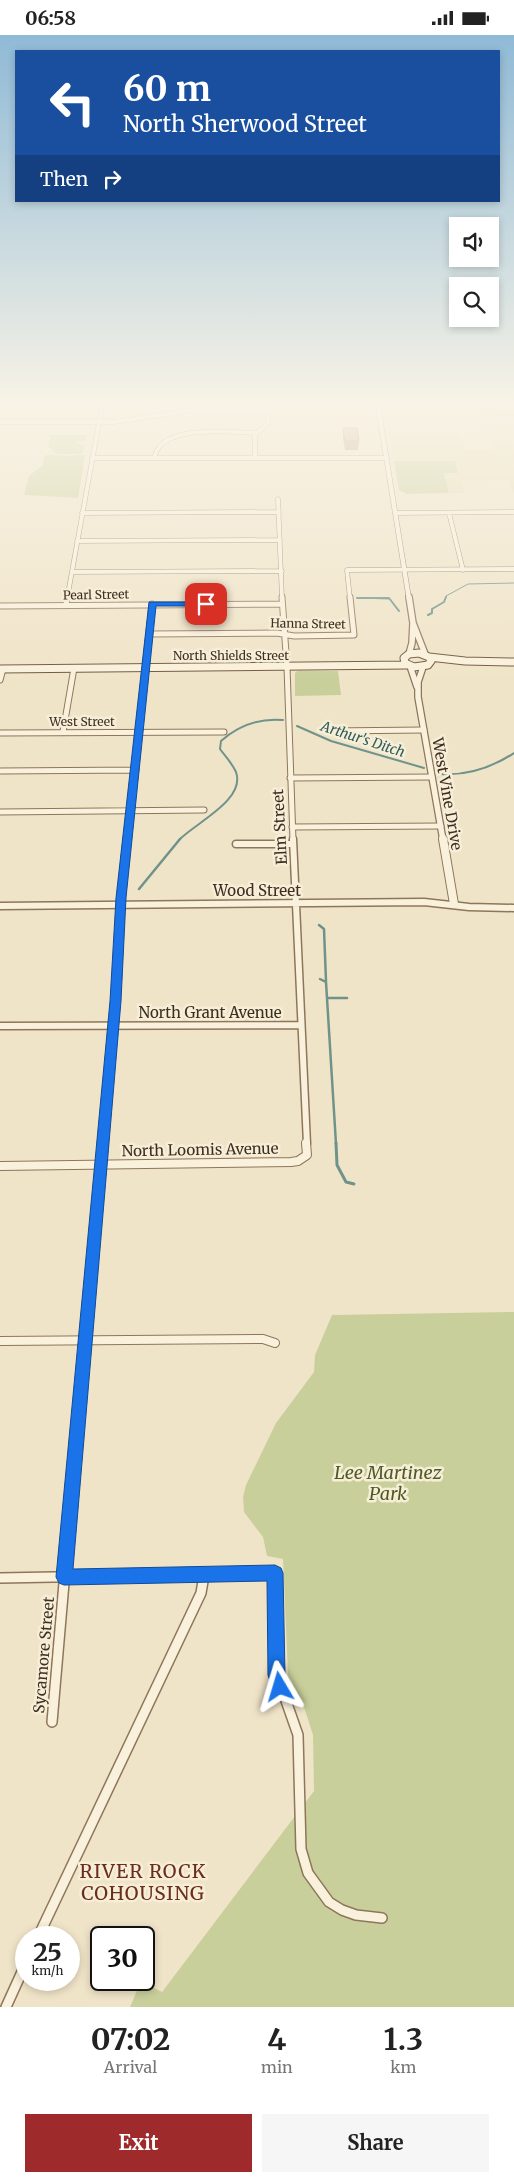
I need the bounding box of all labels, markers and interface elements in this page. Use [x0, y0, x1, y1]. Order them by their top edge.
text: 06:58 [25, 6, 76, 30]
text: 60 m [123, 67, 211, 111]
icon: left [40, 70, 105, 135]
text: North Sherwood Street [123, 110, 367, 138]
icon: right [98, 165, 126, 193]
text: Then [40, 167, 88, 191]
map controls [449, 217, 499, 327]
button: sound [449, 217, 499, 267]
button: search [449, 277, 499, 327]
pin [185, 583, 227, 625]
street label: Pearl Street [63, 586, 130, 603]
icon: arrive [192, 590, 220, 618]
street label: Hanna Street [270, 615, 346, 632]
street label: North Shields Street [173, 648, 289, 663]
street label: West Street [48, 714, 115, 729]
water label: Arthur's Ditch [318, 717, 407, 761]
street label: West Vine Drive [428, 735, 467, 852]
street label: Elm Street [268, 789, 291, 865]
street label: Wood Street [212, 881, 301, 900]
street label: North Grant Avenue [138, 1003, 282, 1022]
street label: North Loomis Avenue [121, 1139, 279, 1160]
park label: Lee Martinez Park [334, 1461, 443, 1505]
street label: Sycamore Street [29, 1596, 58, 1714]
position arrow [253, 1660, 305, 1712]
district label: RIVER ROCK COHOUSING [80, 1859, 206, 1905]
speed limit sign: 30 [90, 1926, 155, 1991]
text: 25 [33, 1936, 62, 1968]
text: km/h [32, 1963, 63, 1978]
text: 07:02 [91, 2020, 170, 2058]
text: 4 [267, 2020, 286, 2058]
text: 1.3 [383, 2020, 423, 2058]
text: Arrival [104, 2057, 157, 2077]
text: min [261, 2057, 293, 2077]
text: km [390, 2057, 416, 2077]
button: Exit [25, 2114, 252, 2172]
button: Share [262, 2114, 489, 2172]

